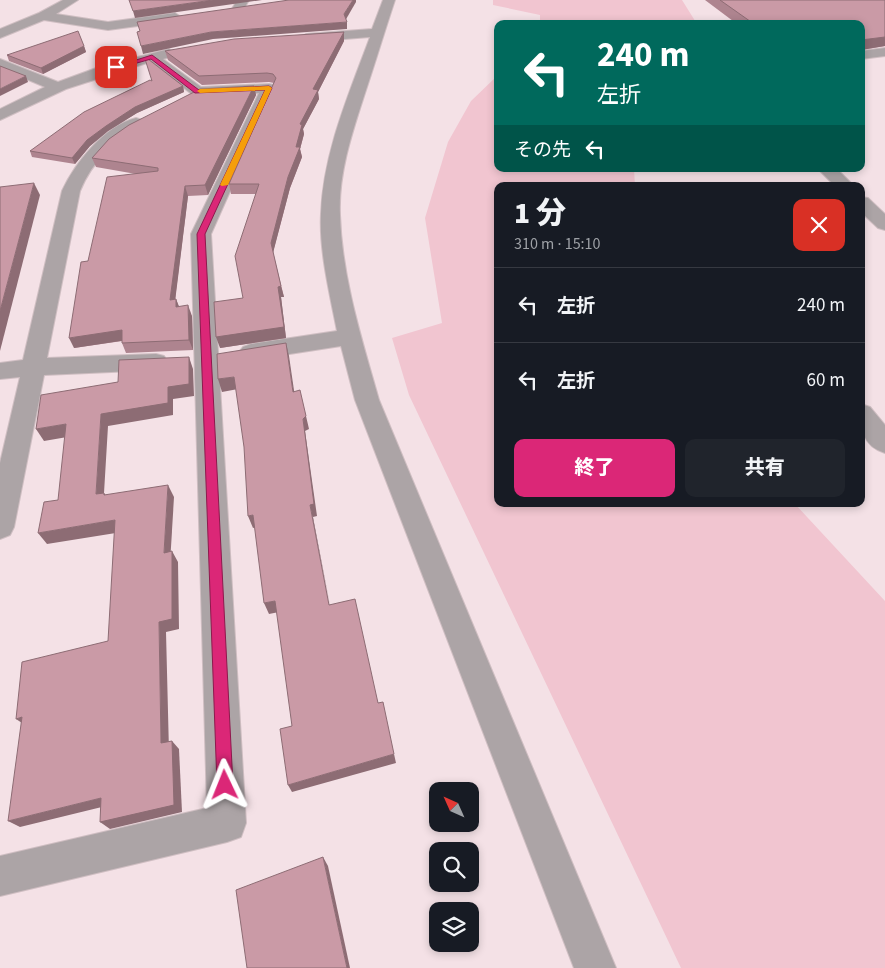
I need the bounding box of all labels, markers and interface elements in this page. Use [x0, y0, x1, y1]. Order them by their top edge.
text: 240 m [597, 30, 689, 80]
icon: left [514, 40, 579, 105]
pin [95, 46, 137, 88]
icon: arrive [102, 53, 130, 81]
text: 左折 [597, 79, 641, 111]
icon: left [581, 135, 609, 163]
text: その先 [514, 137, 571, 164]
text: 1 分 [514, 192, 566, 235]
button: close [793, 199, 845, 251]
text: 310 m · 15:10 [514, 233, 601, 255]
icon: left [514, 291, 542, 319]
text: 240 m [797, 292, 845, 319]
text: 左折 [557, 293, 595, 320]
icon: left [514, 366, 542, 394]
text: 60 m [807, 367, 845, 394]
text: 左折 [557, 368, 595, 395]
button: 終了 [514, 439, 675, 497]
button: 共有 [685, 439, 845, 497]
position arrow [198, 758, 250, 810]
north arrow [429, 782, 479, 832]
map controls [429, 782, 479, 952]
button: search [429, 842, 479, 892]
button: layers [429, 902, 479, 952]

